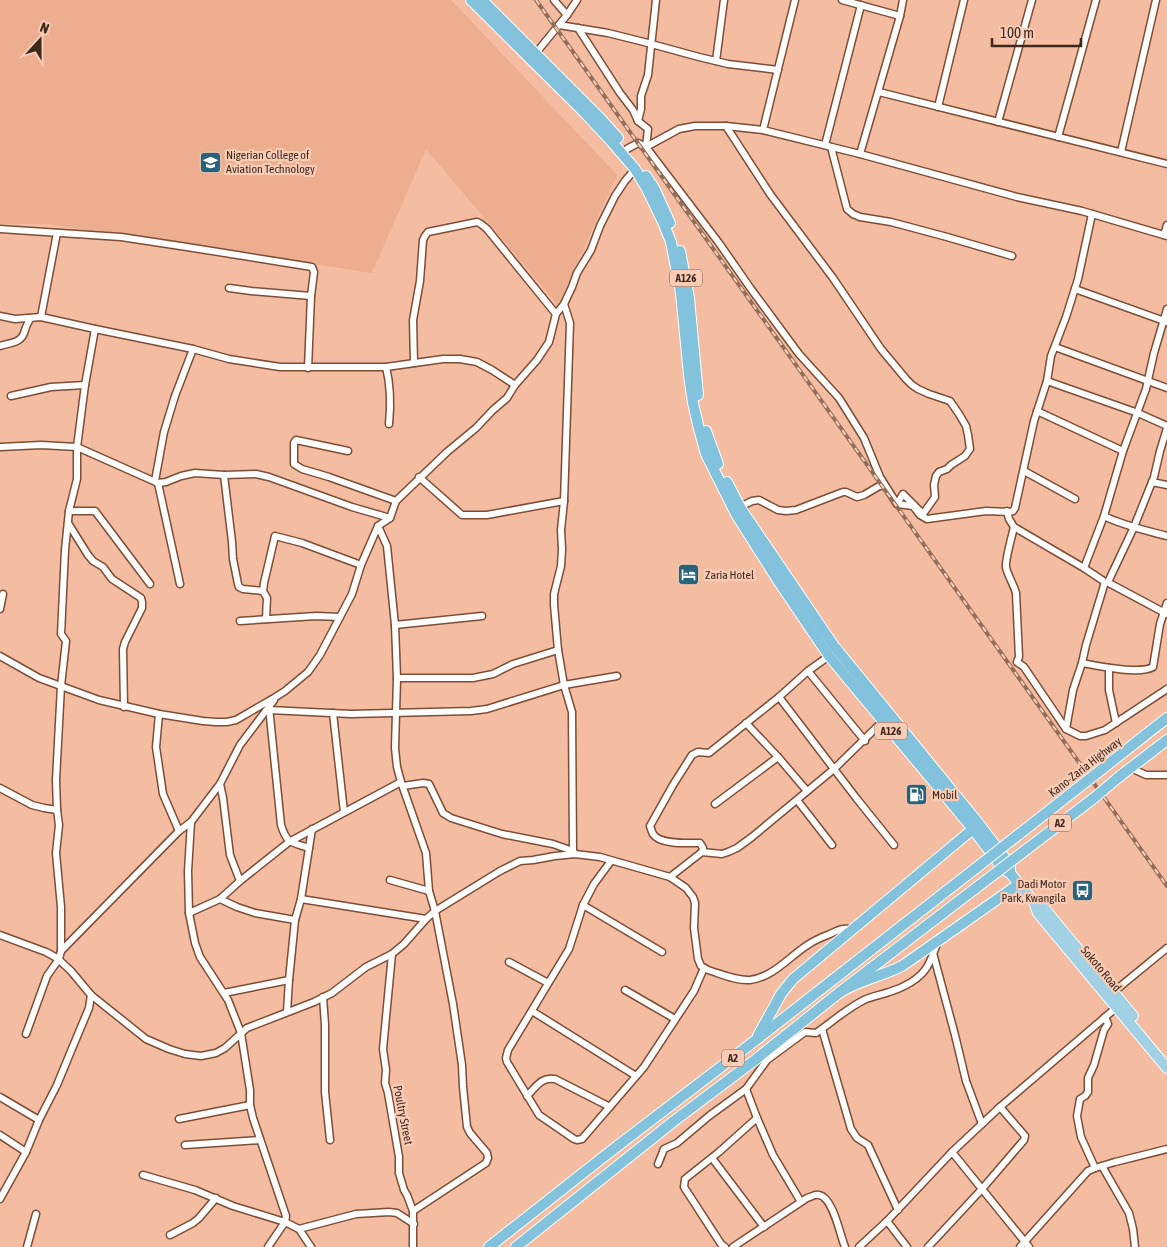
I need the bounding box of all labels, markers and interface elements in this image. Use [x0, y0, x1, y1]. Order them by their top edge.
north arrow [15, 15, 65, 65]
scale bar [992, 15, 1081, 47]
text: N [38, 19, 51, 37]
text: 100 m [1000, 24, 1034, 41]
place label: Nigerian College of Aviation Technology [226, 148, 315, 176]
school or university icon: Nigerian College of Aviation Technology [198, 150, 222, 174]
road number: A126 [670, 270, 702, 286]
hotel icon: Zaria Hotel [677, 563, 701, 587]
place label: Zaria Hotel [705, 568, 755, 582]
road number: A126 [875, 722, 907, 739]
street label: Kano-Zaria Highway [1046, 734, 1124, 800]
fuel station icon: Mobil [904, 783, 928, 807]
place label: Mobil [932, 788, 958, 802]
road number: A2 [1049, 814, 1071, 831]
place label: Dadi Motor Park, Kwangila [1002, 877, 1066, 905]
bus stop icon: Dadi Motor Park, Kwangila [1070, 879, 1094, 903]
street label: Sokoto Road [1078, 943, 1124, 995]
road number: A2 [722, 1050, 744, 1066]
street label: Poultry Street [390, 1084, 416, 1146]

